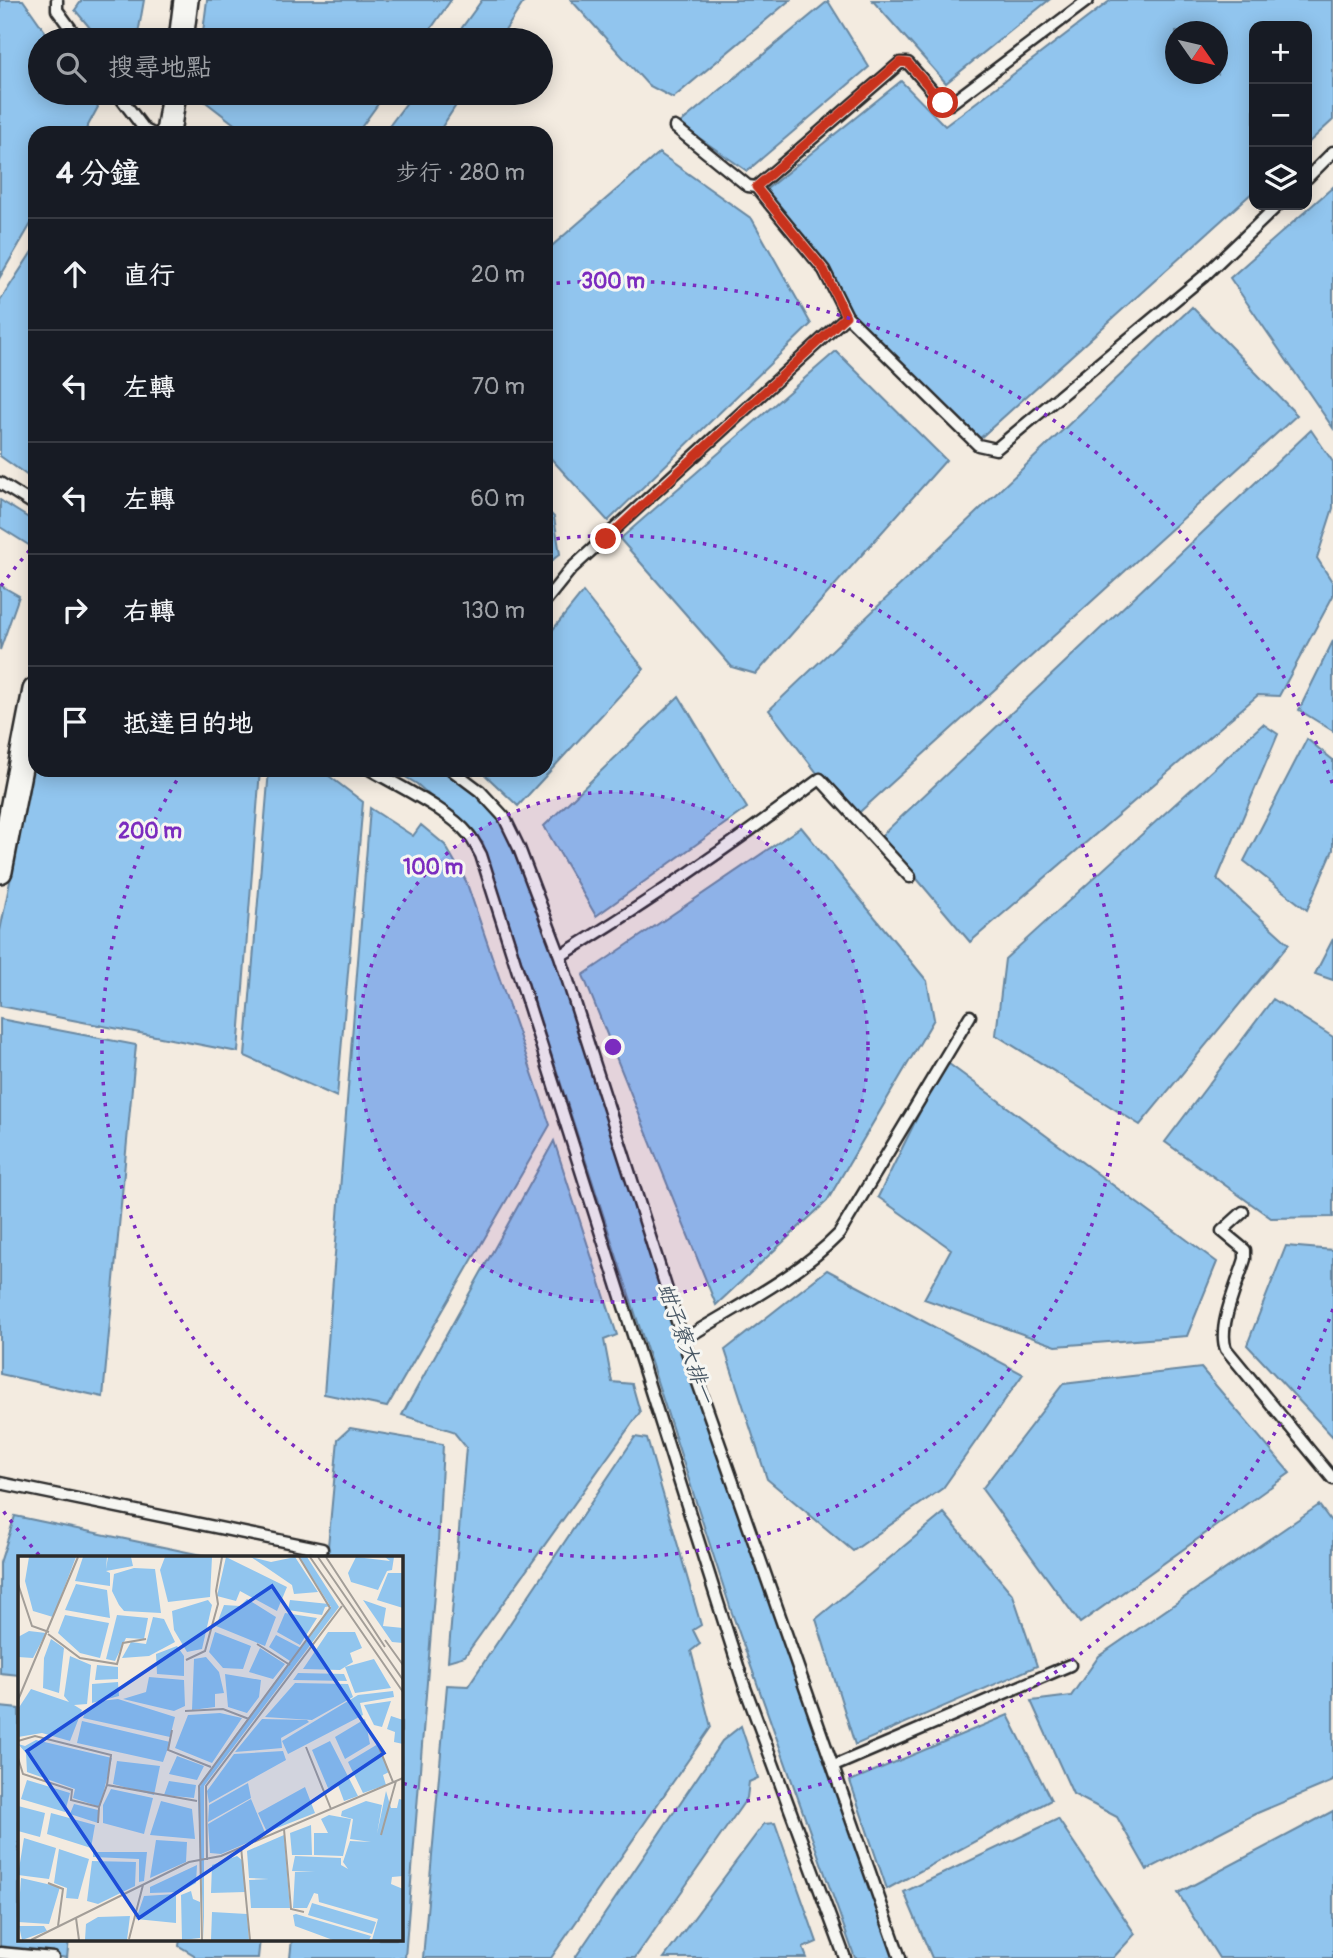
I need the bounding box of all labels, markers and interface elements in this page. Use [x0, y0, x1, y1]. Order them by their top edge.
north arrow [1165, 21, 1228, 84]
map controls [1249, 21, 1312, 210]
button: + [1249, 21, 1312, 84]
search box [28, 28, 553, 105]
icon: search [52, 48, 90, 86]
text: 搜尋地點 [108, 52, 212, 84]
button: − [1249, 84, 1312, 147]
route start [927, 87, 958, 118]
button: layers [1249, 147, 1312, 210]
text: 4 分鐘 [56, 155, 140, 192]
text: 步行 · 280 m [396, 158, 525, 187]
icon: ahead [56, 255, 94, 293]
text: 直行 [123, 260, 175, 292]
text: 20 m [471, 260, 525, 289]
text: 300 m [581, 268, 645, 295]
icon: left [56, 367, 94, 405]
text: 左轉 [123, 372, 175, 404]
text: 70 m [472, 372, 525, 401]
icon: left [56, 479, 94, 517]
text: 左轉 [123, 484, 175, 516]
text: 60 m [470, 484, 525, 513]
route end [590, 523, 621, 554]
icon: right [56, 591, 94, 629]
text: 右轉 [123, 596, 175, 628]
text: 130 m [462, 596, 525, 625]
icon: arrive [56, 703, 94, 741]
text: 抵達目的地 [123, 708, 253, 740]
text: 200 m [118, 818, 182, 845]
text: 100 m [403, 854, 463, 881]
centre of rings [601, 1035, 625, 1059]
water label: 蚶子寮大排一 [651, 1279, 720, 1408]
inset map [18, 1556, 402, 1940]

